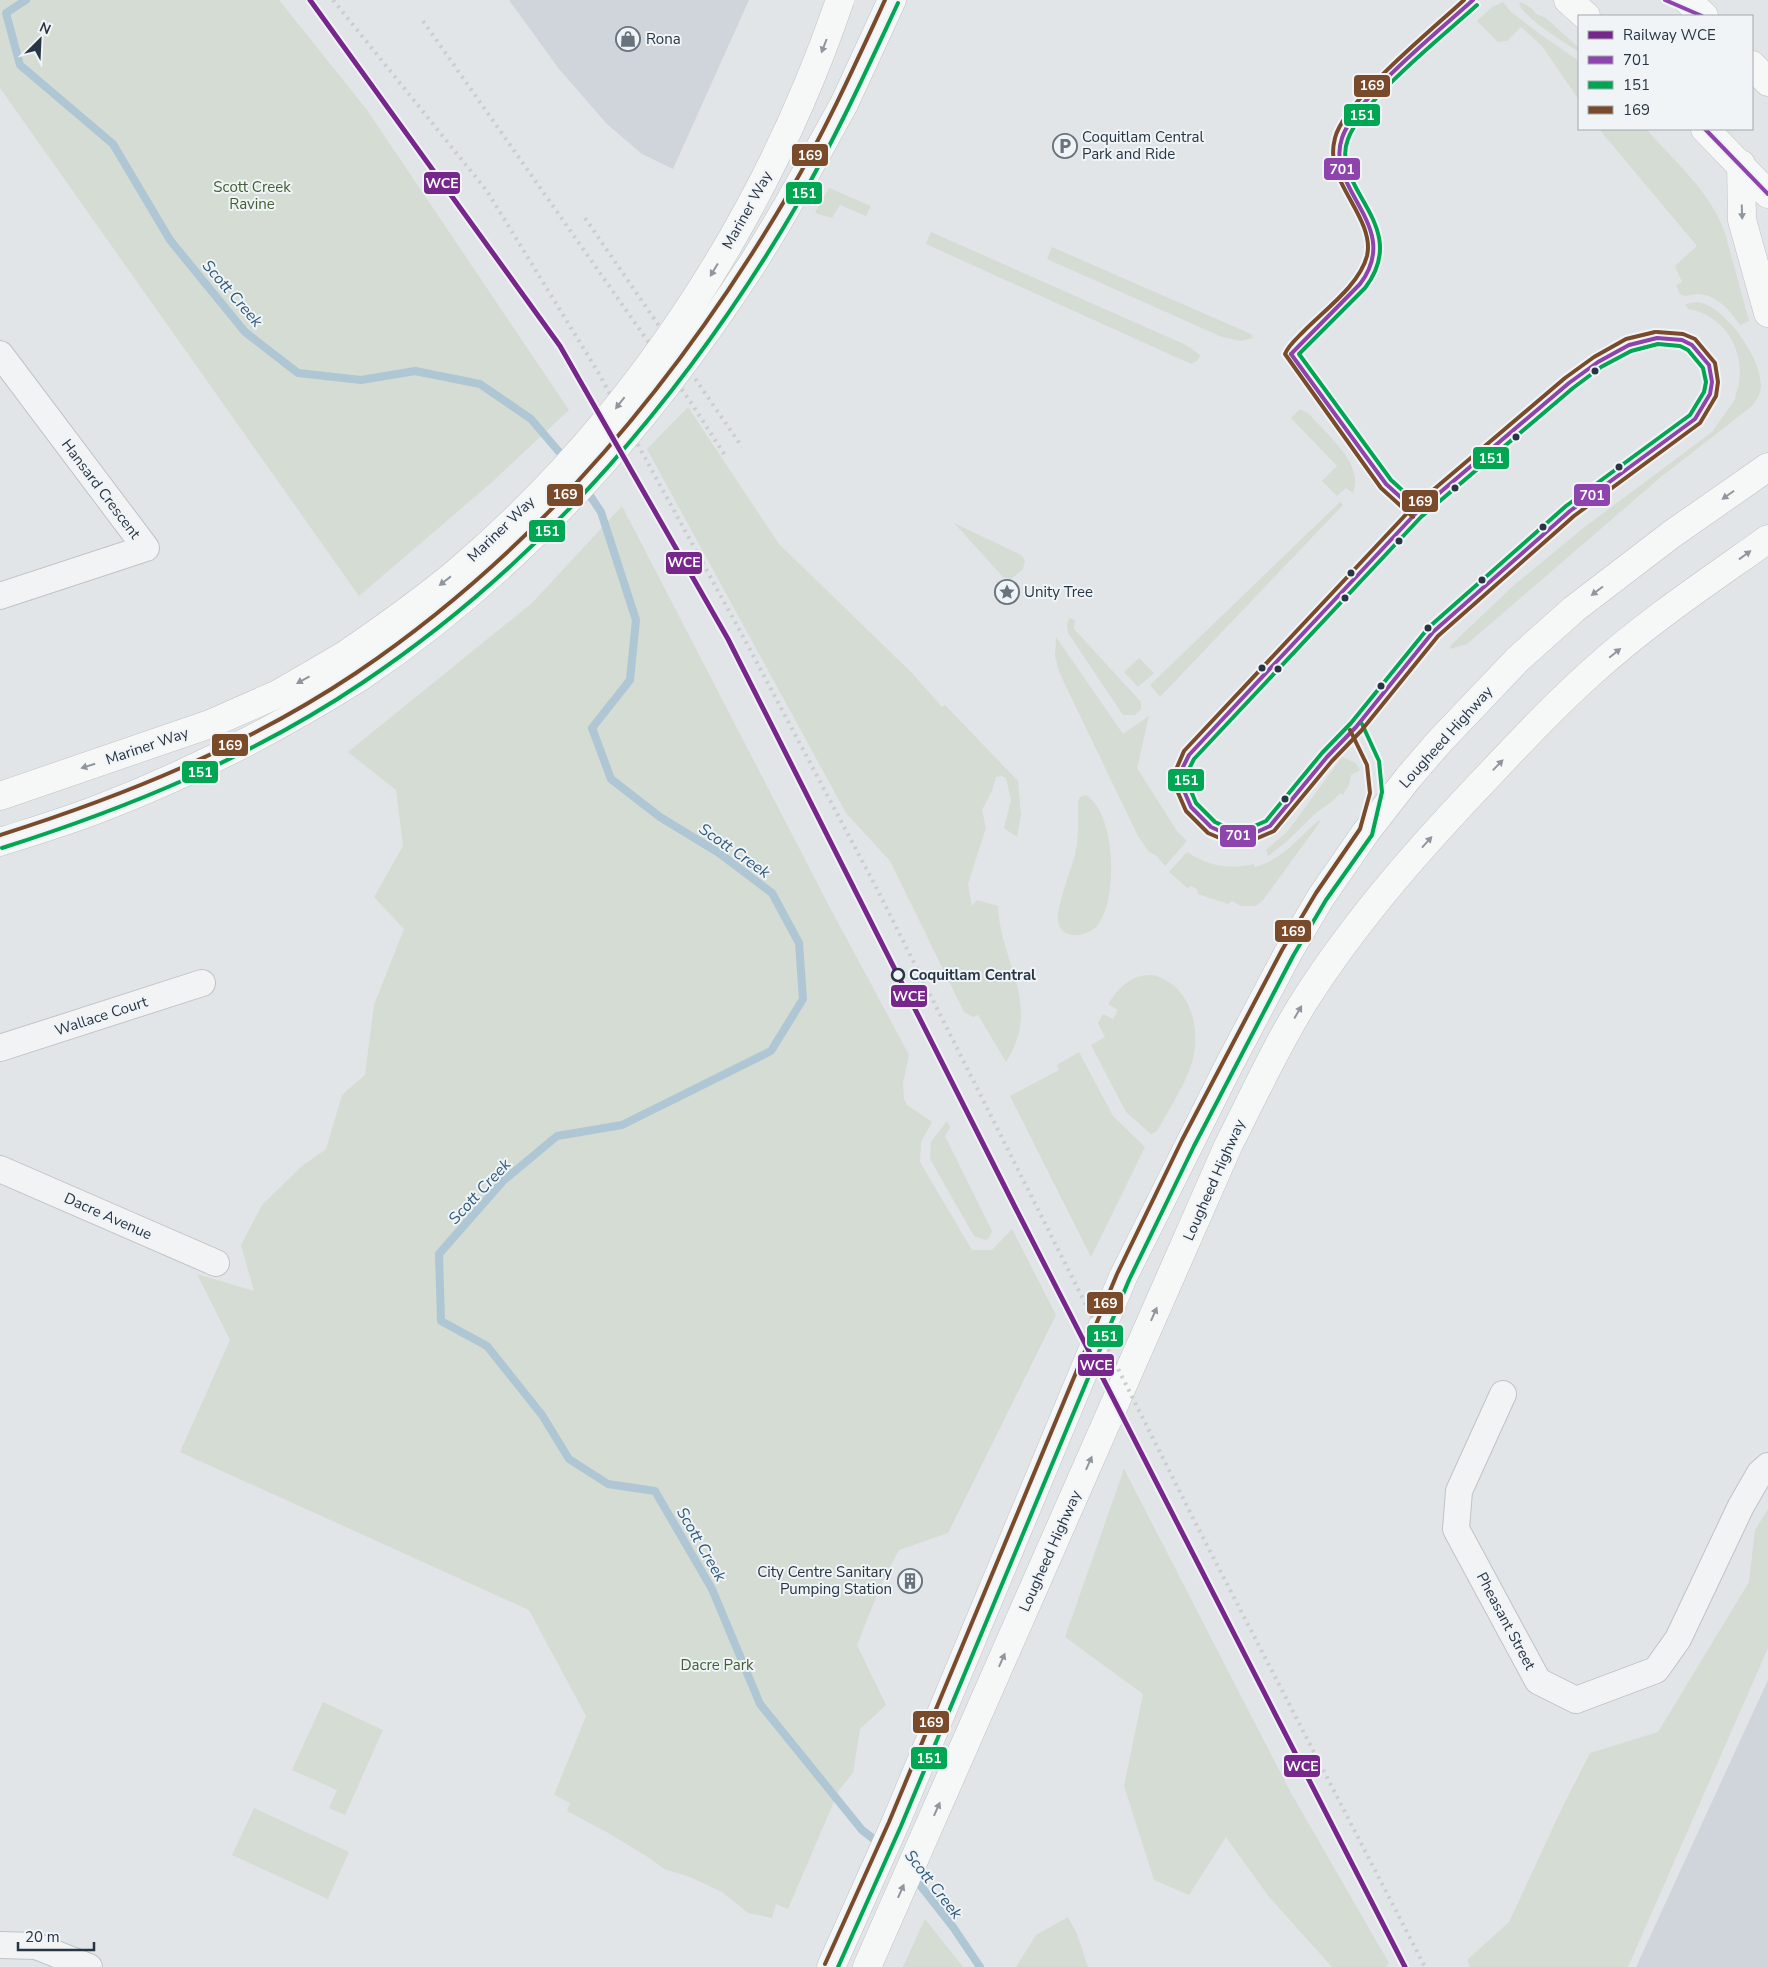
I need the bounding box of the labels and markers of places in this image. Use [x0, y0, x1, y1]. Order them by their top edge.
shop icon: Rona [615, 26, 641, 52]
place label: Rona [646, 29, 681, 49]
place label: Coquitlam Central Park and Ride [1082, 127, 1204, 164]
parking icon: Coquitlam Central Park and Ride [1052, 133, 1078, 159]
unlabelled marker [1590, 366, 1600, 376]
unlabelled marker [1511, 432, 1521, 442]
unlabelled marker [1614, 462, 1624, 472]
unlabelled marker [1450, 483, 1460, 493]
unlabelled marker [1538, 522, 1548, 532]
unlabelled marker [1394, 536, 1404, 546]
unlabelled marker [1346, 568, 1356, 578]
unlabelled marker [1477, 575, 1487, 585]
place icon: Unity Tree [994, 579, 1020, 605]
place label: Unity Tree [1024, 582, 1093, 602]
unlabelled marker [1340, 593, 1350, 603]
unlabelled marker [1423, 623, 1433, 633]
unlabelled marker [1257, 663, 1267, 673]
unlabelled marker [1273, 664, 1283, 674]
unlabelled marker [1376, 681, 1386, 691]
unlabelled marker [1280, 794, 1290, 804]
place label: Coquitlam Central [909, 965, 1036, 985]
marker: Coquitlam Central [891, 968, 905, 982]
place label: City Centre Sanitary Pumping Station [757, 1562, 892, 1599]
building icon: City Centre Sanitary Pumping Station [897, 1568, 923, 1594]

